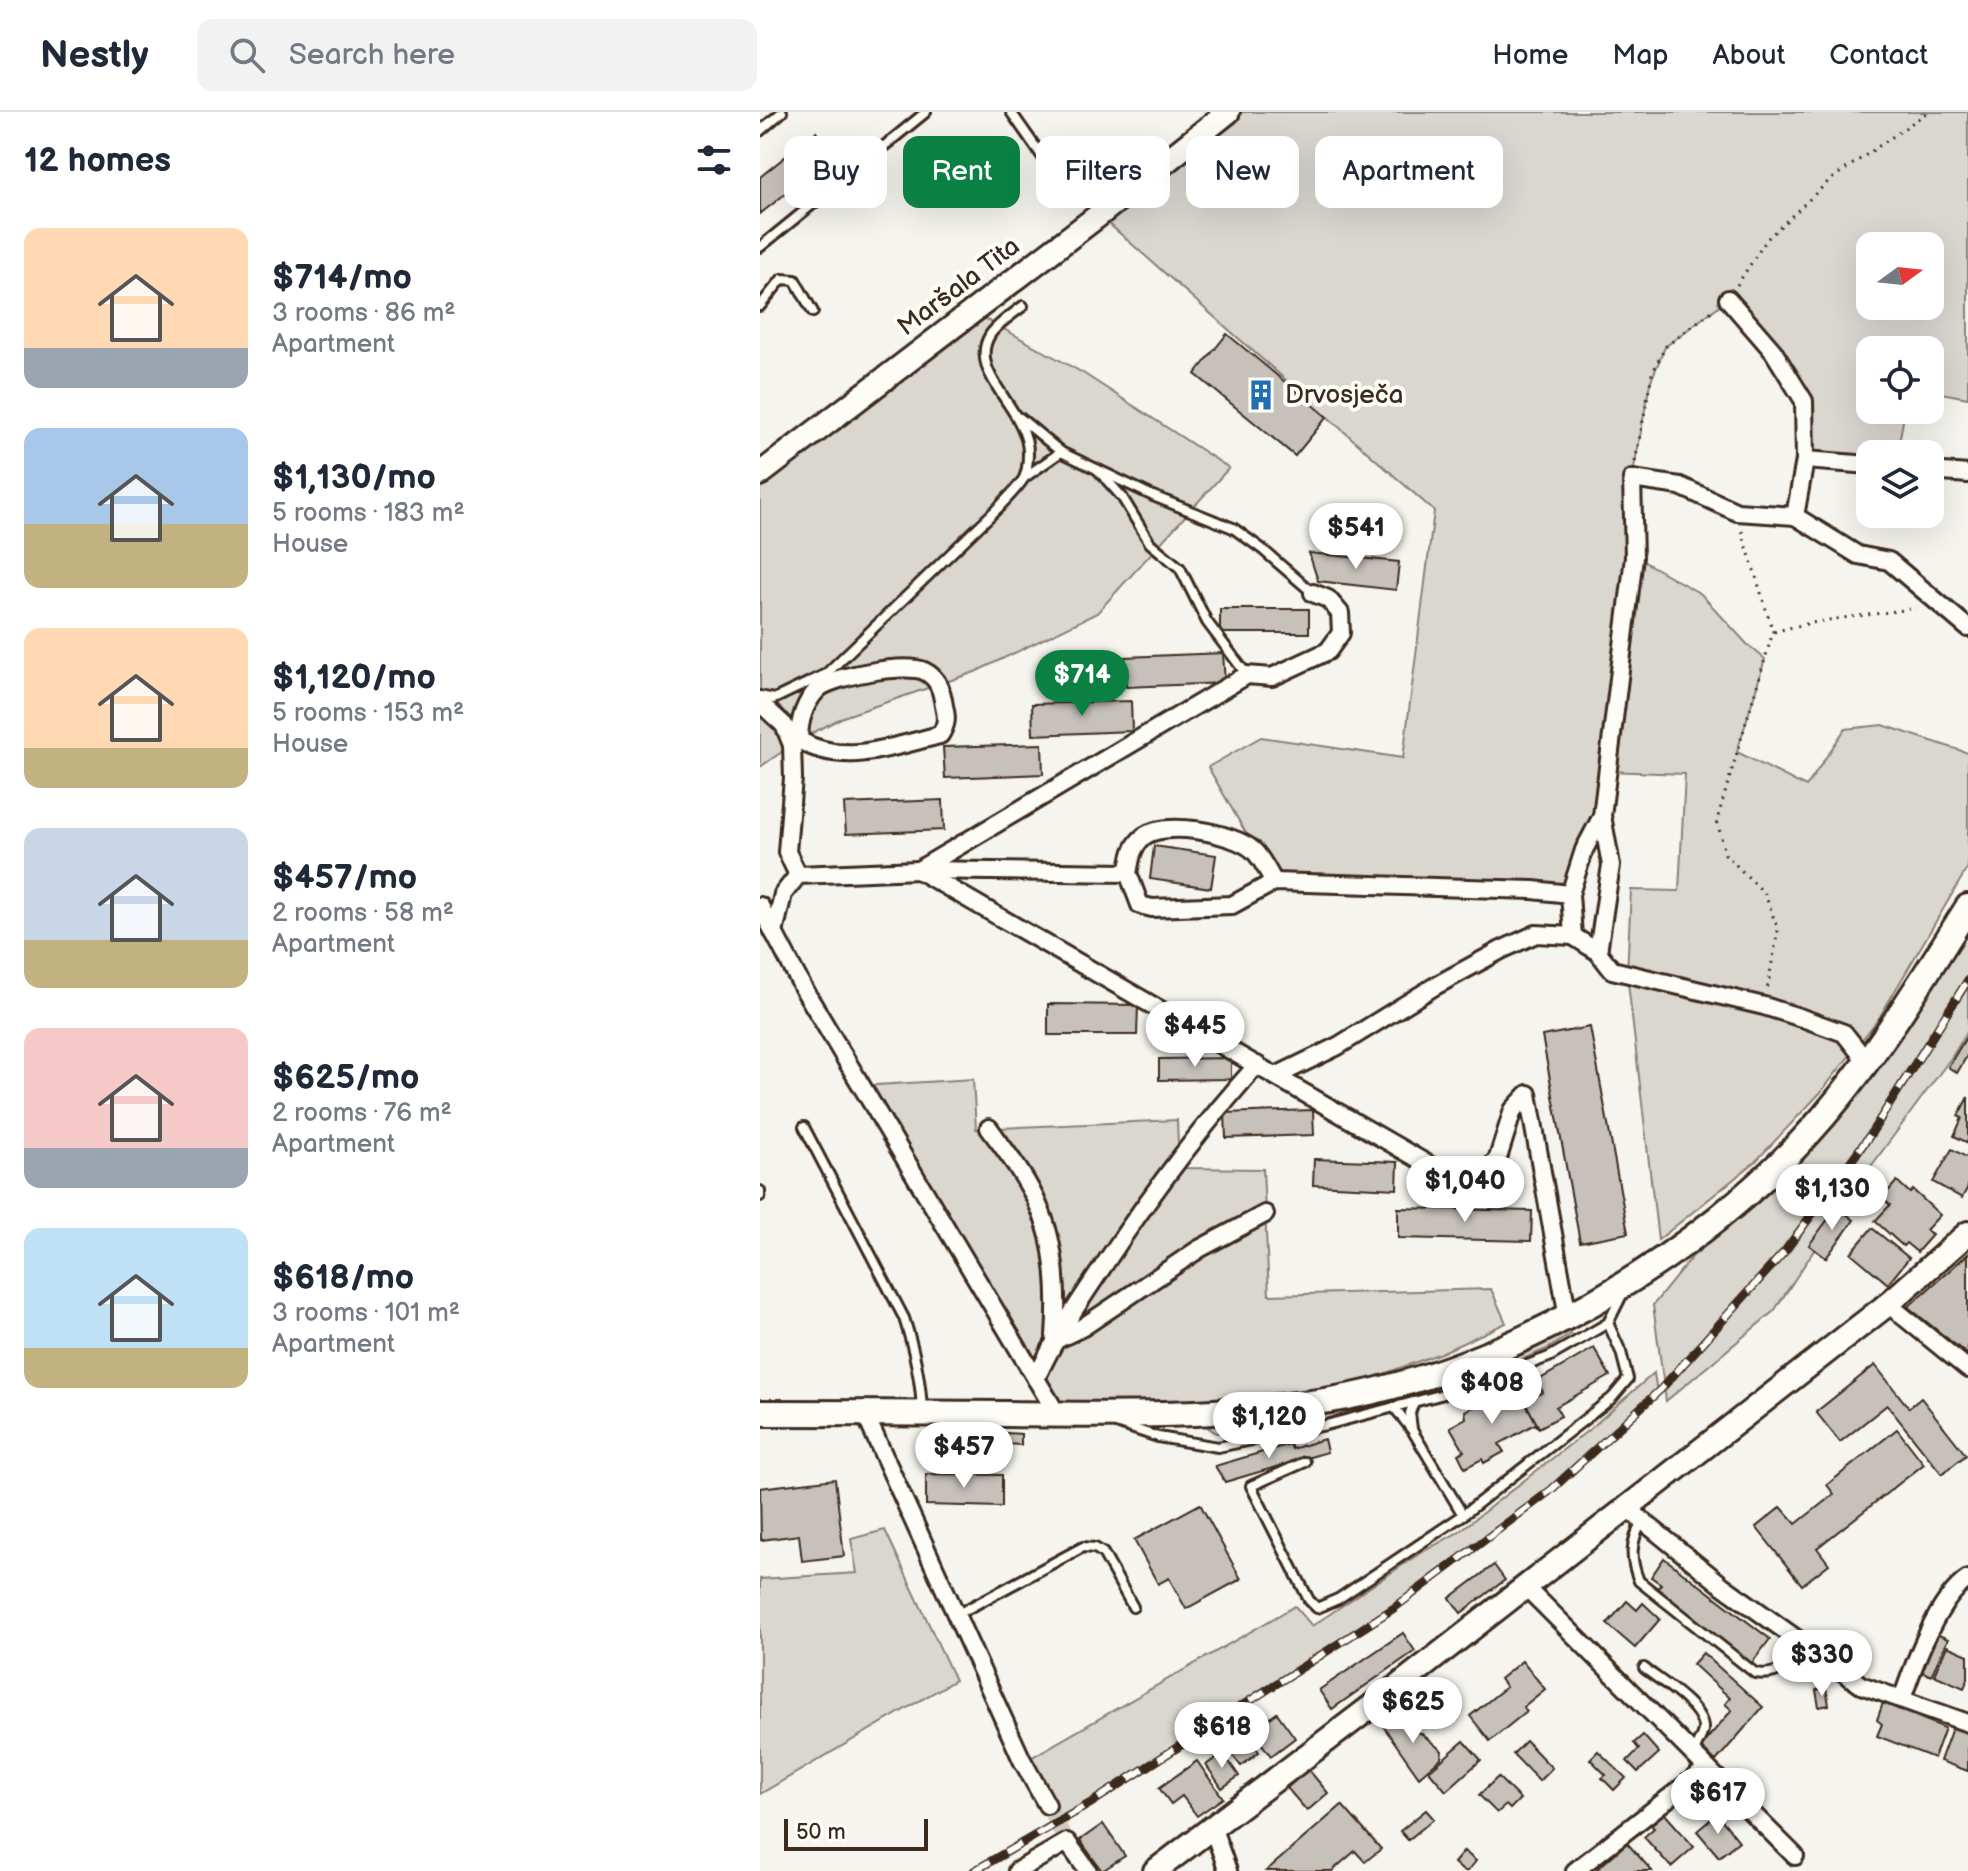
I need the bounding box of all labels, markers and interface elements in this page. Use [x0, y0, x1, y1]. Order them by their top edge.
search box [197, 19, 757, 91]
text: Nestly [40, 33, 149, 78]
icon: search [225, 33, 269, 77]
text: Search here [289, 37, 455, 73]
text: Home [1492, 39, 1568, 72]
text: Map [1612, 39, 1669, 72]
text: About [1713, 39, 1785, 72]
text: Contact [1829, 39, 1928, 72]
chip: Buy [784, 136, 887, 208]
chip: Rent [903, 136, 1020, 208]
chip: Filters [1036, 136, 1170, 208]
chip: New [1186, 136, 1299, 208]
chip: Apartment [1315, 136, 1503, 208]
icon: filters [692, 138, 736, 182]
text: 12 homes [24, 140, 171, 181]
street label: Maršala Tita [892, 231, 1026, 343]
north arrow [1856, 232, 1944, 320]
map controls [1856, 232, 1944, 528]
text: $714/mo [272, 257, 412, 298]
icon: home [88, 260, 184, 356]
text: 3 rooms · 86 m² [272, 298, 456, 329]
text: Apartment [272, 329, 395, 360]
button: locate [1856, 336, 1944, 424]
building icon: Drvosječa [1244, 378, 1278, 412]
place label: Drvosječa [1285, 380, 1403, 411]
button: layers [1856, 440, 1944, 528]
text: $1,130/mo [272, 457, 436, 498]
icon: home [88, 460, 184, 556]
text: 5 rooms · 183 m² [272, 498, 465, 529]
pin: $541 [1309, 503, 1403, 571]
text: $541 [1327, 513, 1385, 544]
text: House [272, 529, 348, 560]
pin: $714 [1035, 650, 1129, 718]
text: $1,120/mo [272, 657, 436, 698]
icon: home [88, 660, 184, 756]
text: $714 [1053, 660, 1111, 691]
text: 5 rooms · 153 m² [272, 698, 464, 729]
text: House [272, 729, 348, 760]
text: $457/mo [272, 857, 417, 898]
icon: home [88, 860, 184, 956]
text: 2 rooms · 58 m² [272, 898, 454, 929]
text: Apartment [272, 929, 395, 960]
pin: $445 [1148, 1001, 1242, 1069]
text: $445 [1164, 1011, 1226, 1042]
text: $625/mo [272, 1057, 419, 1098]
icon: home [88, 1060, 184, 1156]
text: 2 rooms · 76 m² [272, 1098, 452, 1129]
text: Apartment [272, 1129, 395, 1160]
pin: $1,040 [1400, 1156, 1530, 1224]
pin: $1,130 [1767, 1164, 1897, 1232]
text: $1,040 [1424, 1166, 1506, 1197]
text: $1,130 [1794, 1174, 1870, 1205]
text: $618/mo [272, 1257, 414, 1298]
icon: home [88, 1260, 184, 1356]
text: 3 rooms · 101 m² [272, 1298, 460, 1329]
text: Apartment [272, 1329, 395, 1360]
pin: $408 [1445, 1358, 1539, 1426]
text: $408 [1460, 1368, 1524, 1399]
pin: $1,120 [1204, 1392, 1334, 1460]
text: $1,120 [1231, 1402, 1307, 1433]
pin: $457 [917, 1422, 1011, 1490]
text: $457 [933, 1432, 995, 1463]
pin: $330 [1775, 1630, 1869, 1698]
text: $330 [1790, 1640, 1854, 1671]
pin: $625 [1366, 1677, 1460, 1745]
text: $625 [1381, 1687, 1445, 1718]
pin: $618 [1175, 1702, 1269, 1770]
text: $618 [1192, 1712, 1252, 1743]
pin: $617 [1671, 1768, 1765, 1836]
text: $617 [1689, 1778, 1747, 1809]
scale bar [784, 1815, 928, 1851]
text: 50 m [796, 1819, 846, 1846]

